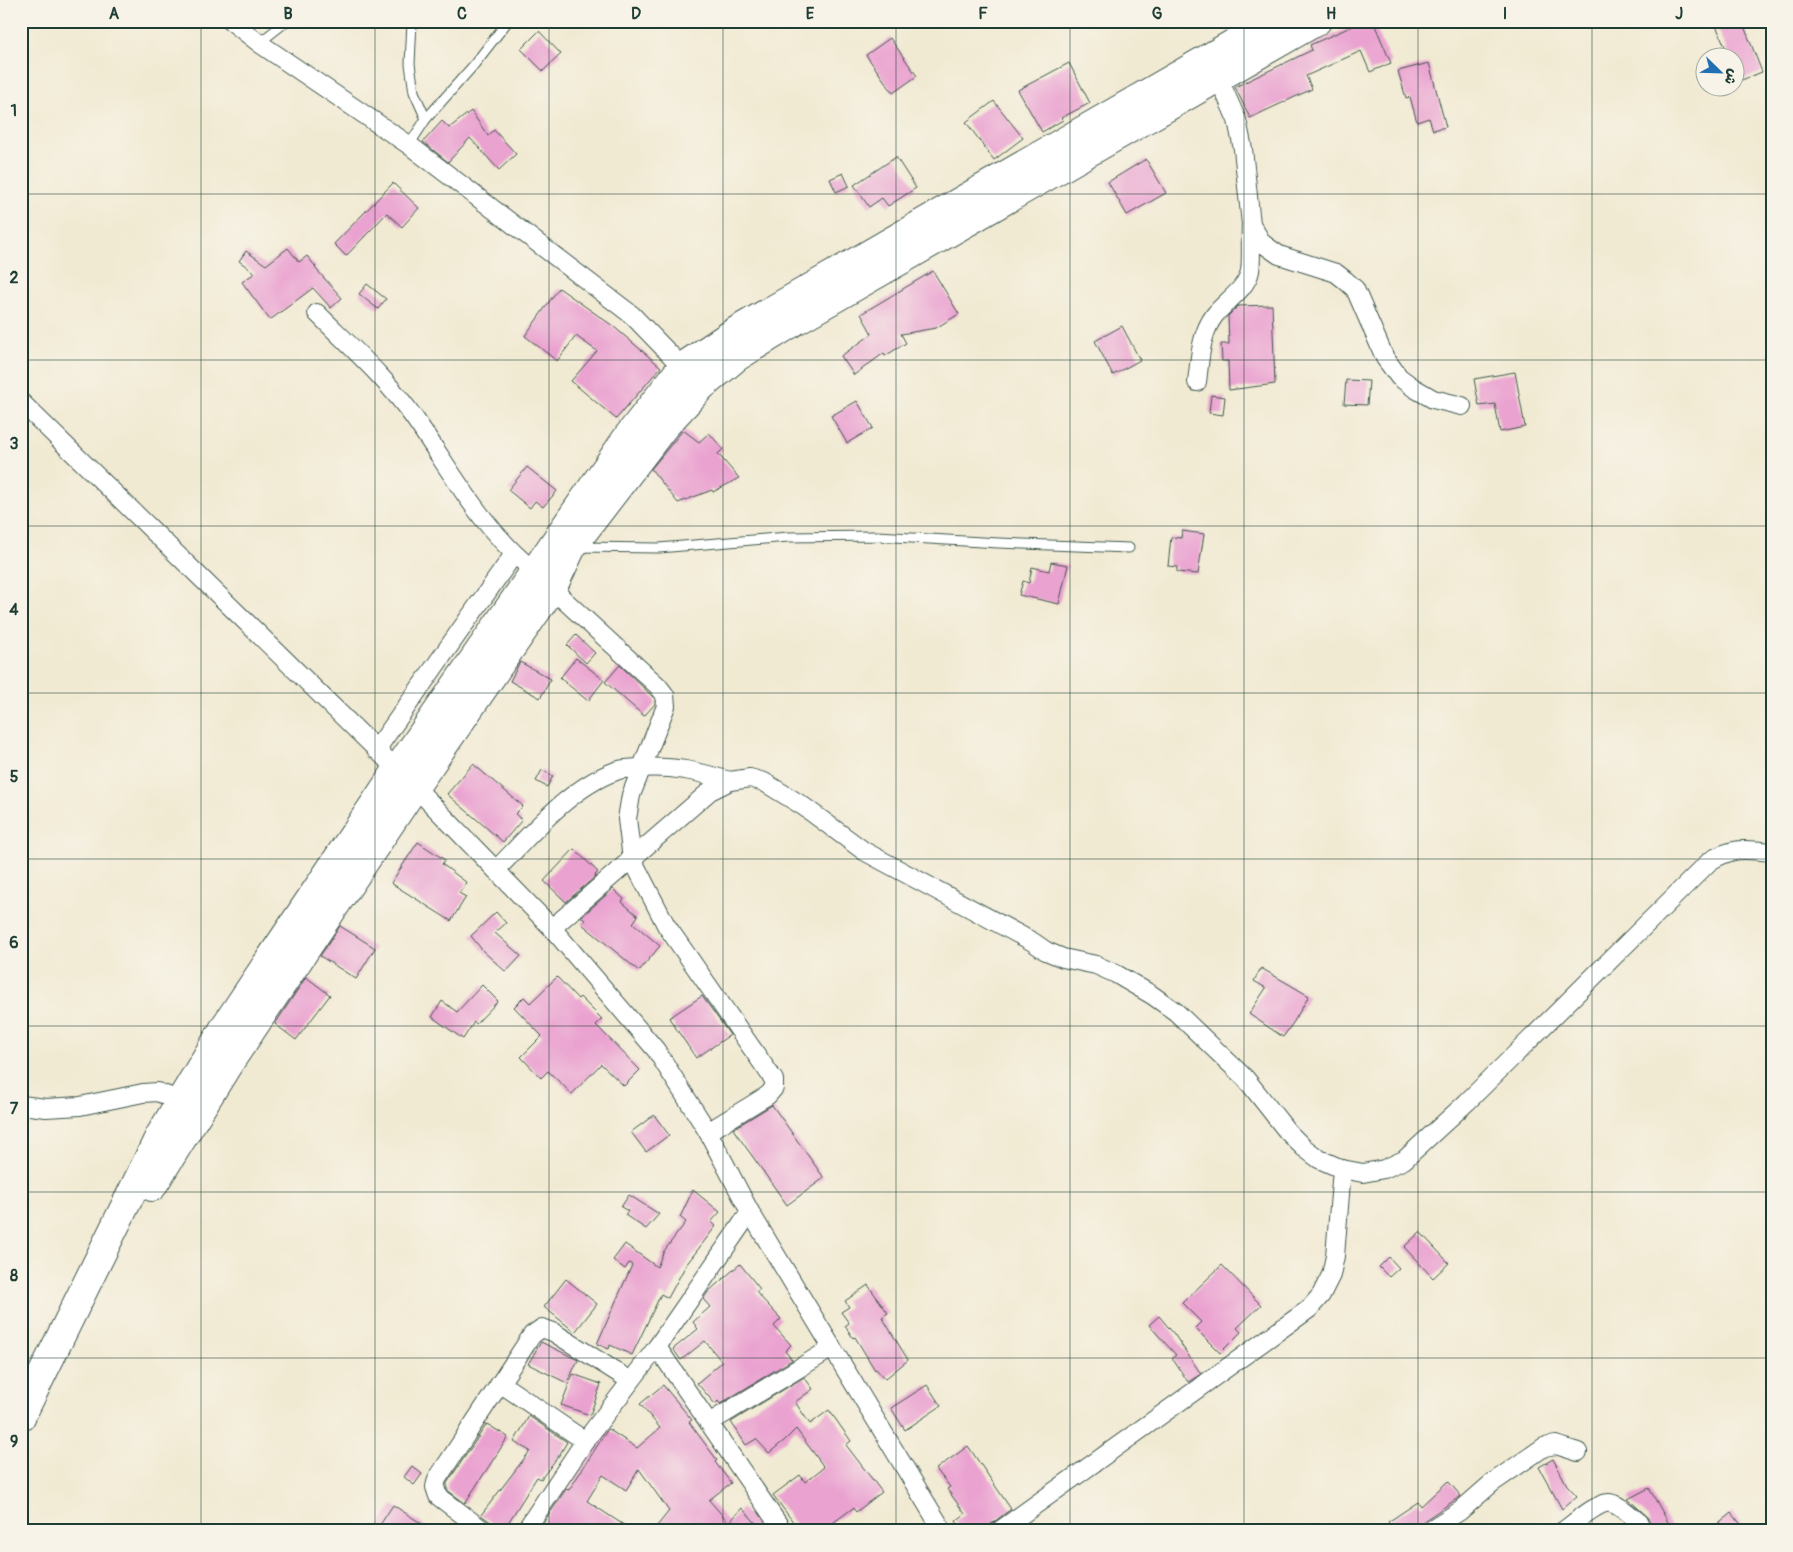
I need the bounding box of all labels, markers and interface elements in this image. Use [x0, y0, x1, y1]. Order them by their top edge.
text: A [109, 4, 120, 24]
text: B [283, 4, 293, 24]
text: C [457, 4, 467, 24]
text: D [631, 4, 641, 24]
text: E [806, 4, 815, 24]
text: F [978, 4, 988, 24]
text: G [1152, 4, 1163, 24]
text: H [1326, 4, 1336, 24]
text: I [1503, 4, 1507, 24]
text: J [1675, 4, 1683, 24]
north arrow [1696, 48, 1746, 98]
text: ش [1721, 66, 1742, 87]
text: 1 [11, 101, 17, 121]
text: 2 [10, 268, 19, 288]
text: 3 [10, 434, 19, 454]
text: 4 [9, 600, 19, 620]
text: 5 [10, 767, 19, 787]
text: 6 [9, 933, 19, 953]
text: 7 [10, 1099, 19, 1119]
text: 8 [10, 1266, 18, 1286]
text: 9 [10, 1432, 18, 1452]

